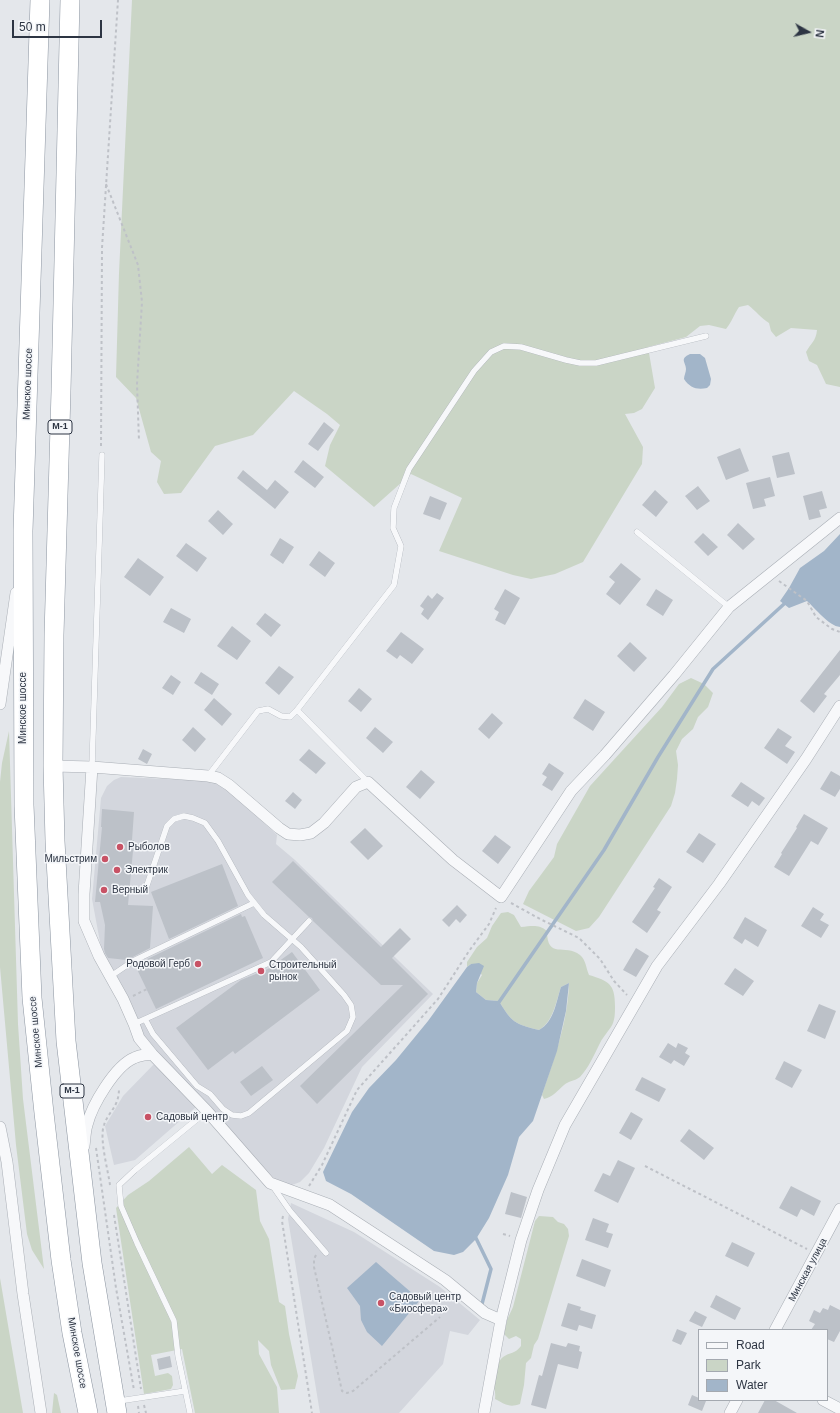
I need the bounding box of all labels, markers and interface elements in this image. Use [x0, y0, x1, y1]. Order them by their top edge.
scale bar [14, 12, 104, 38]
north arrow [788, 12, 828, 52]
text: 50 m [19, 20, 46, 34]
text: N [813, 29, 826, 38]
street label: Минское шоссе [21, 348, 35, 420]
road number: М-1 [48, 420, 72, 434]
street label: Минское шоссе [17, 672, 29, 744]
place label: Рыболов [128, 841, 170, 853]
marker: Рыболов [115, 842, 125, 852]
place label: Мильстрим [44, 853, 97, 865]
marker: Мильстрим [100, 854, 110, 864]
place label: Электрик [125, 864, 168, 876]
marker: Электрик [112, 865, 122, 875]
place label: Верный [112, 884, 148, 896]
marker: Верный [99, 885, 109, 895]
place label: Родовой Герб [126, 958, 190, 970]
marker: Родовой Герб [193, 959, 203, 969]
place label: Строительный рынок [269, 959, 337, 982]
marker: Строительный рынок [256, 966, 266, 976]
street label: Минское шоссе [27, 996, 45, 1068]
road number: М-1 [60, 1084, 84, 1098]
place label: Садовый центр [156, 1111, 228, 1123]
marker: Садовый центр [143, 1112, 153, 1122]
street label: Минская улица [786, 1236, 830, 1304]
place label: Садовый центр «Биосфера» [389, 1291, 461, 1314]
marker: Садовый центр «Биосфера» [376, 1298, 386, 1308]
street label: Минское шоссе [65, 1317, 89, 1389]
legend [698, 1329, 828, 1401]
text: Road [736, 1338, 765, 1352]
text: Park [736, 1358, 761, 1372]
text: Water [736, 1378, 768, 1392]

